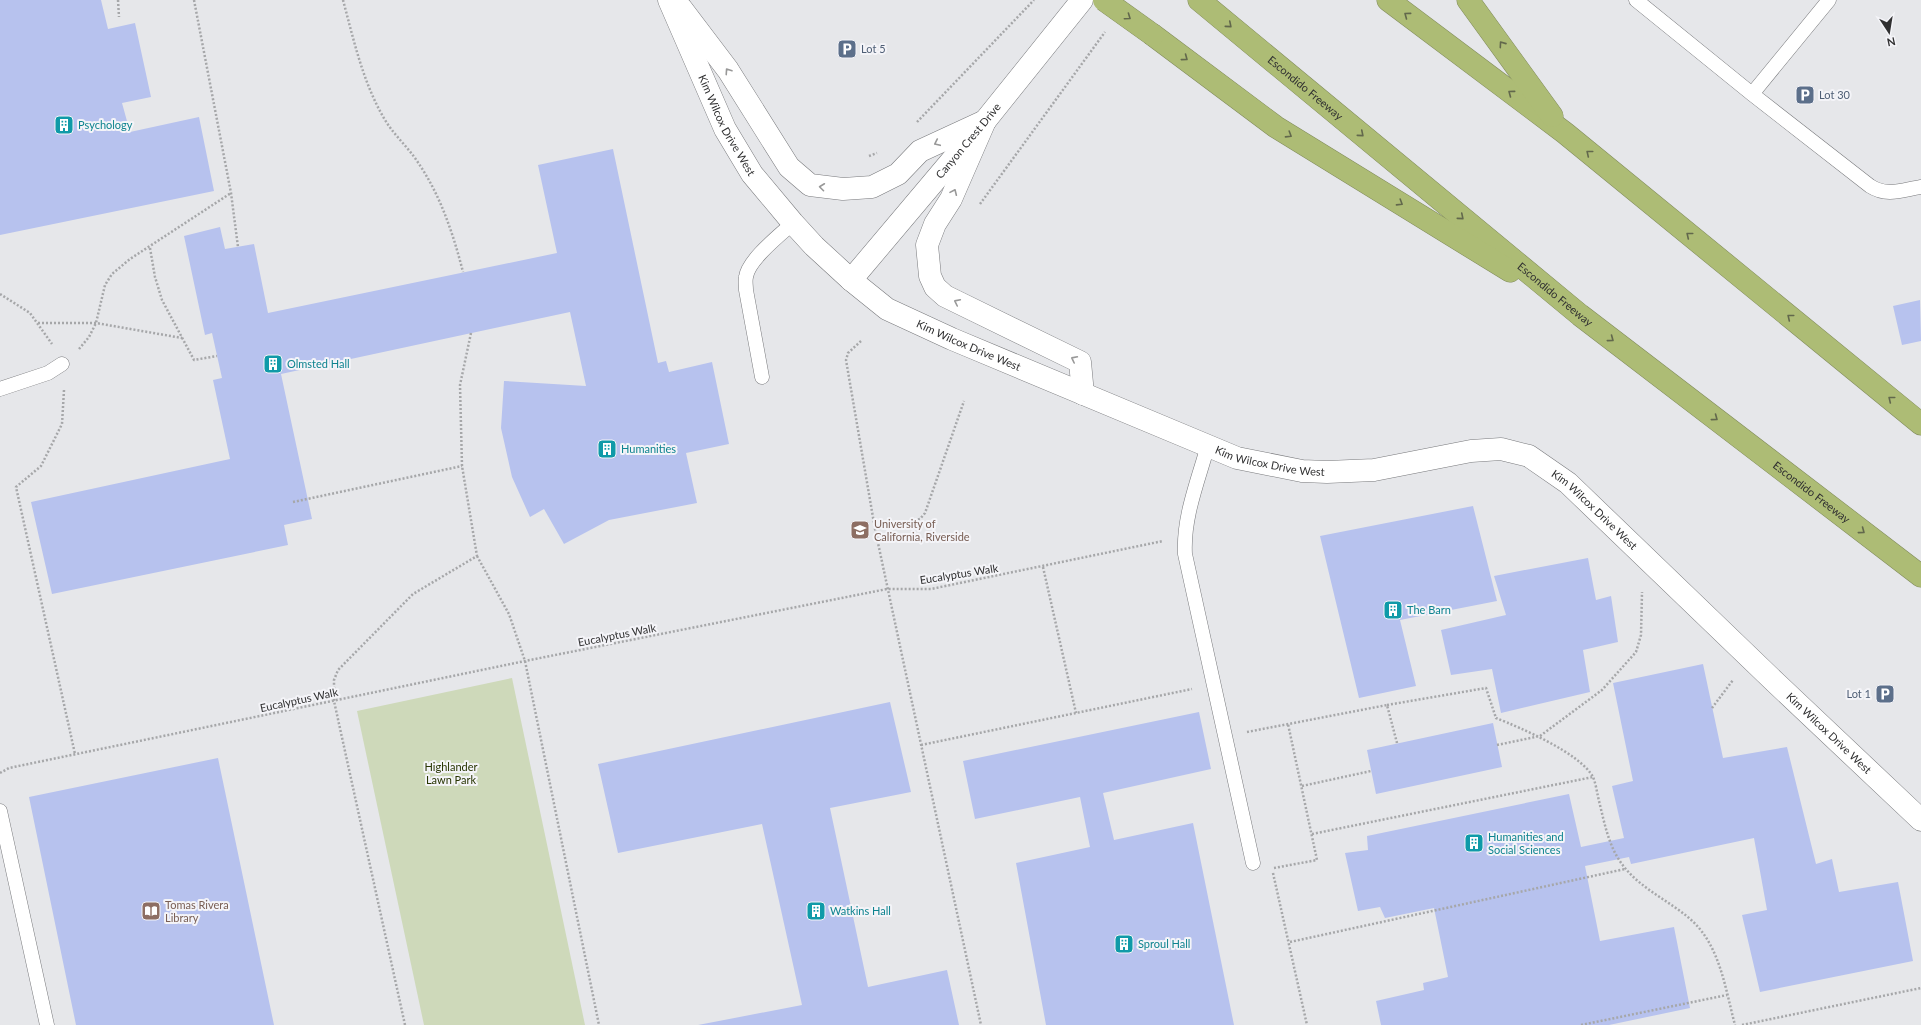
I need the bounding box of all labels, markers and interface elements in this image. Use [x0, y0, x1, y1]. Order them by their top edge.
one-way arrow [1124, 12, 1131, 19]
north arrow [1869, 12, 1909, 52]
one-way arrow [1405, 13, 1412, 20]
one-way arrow [1224, 20, 1231, 27]
text: N [1886, 35, 1897, 50]
parking icon: Lot 5 [836, 38, 858, 60]
place label: Lot 5 [861, 42, 886, 55]
one-way arrow [1500, 42, 1507, 49]
one-way arrow [1180, 53, 1187, 60]
street label: Escondido Freeway [1266, 53, 1346, 123]
one-way arrow [726, 68, 733, 75]
street label: Kim Wilcox Drive West [696, 72, 758, 178]
parking icon: Lot 30 [1794, 84, 1816, 106]
place label: Lot 30 [1819, 88, 1851, 101]
one-way arrow [1509, 91, 1516, 98]
street label: Canyon Crest Drive [933, 100, 1003, 181]
building icon: Psychology [53, 114, 75, 136]
place label: Psychology [78, 118, 133, 131]
one-way arrow [1285, 130, 1292, 138]
one-way arrow [1357, 130, 1364, 137]
one-way arrow [934, 138, 942, 146]
one-way arrow [1586, 150, 1593, 157]
one-way arrow [819, 183, 825, 192]
one-way arrow [949, 189, 957, 197]
one-way arrow [1396, 199, 1403, 206]
one-way arrow [1457, 213, 1464, 220]
one-way arrow [1687, 232, 1694, 239]
street label: Escondido Freeway [1515, 259, 1596, 329]
one-way arrow [954, 299, 961, 307]
one-way arrow [1787, 314, 1795, 321]
street label: Kim Wilcox Drive West [915, 317, 1023, 373]
one-way arrow [1607, 334, 1614, 341]
building icon: Olmsted Hall [262, 353, 284, 375]
one-way arrow [1070, 356, 1078, 364]
place label: Olmsted Hall [287, 357, 350, 370]
one-way arrow [1888, 397, 1895, 404]
one-way arrow [1710, 413, 1717, 420]
building icon: Humanities [596, 438, 618, 460]
place label: Humanities [621, 442, 676, 455]
street label: Kim Wilcox Drive West [1213, 443, 1325, 478]
street label: Escondido Freeway [1771, 458, 1853, 526]
street label: Kim Wilcox Drive West [1549, 467, 1640, 552]
place label: University of California, Riverside [874, 517, 970, 543]
school or university icon: University of California, Riverside [849, 519, 871, 541]
one-way arrow [1858, 527, 1865, 534]
street label: Eucalyptus Walk [919, 561, 999, 586]
building icon: The Barn [1382, 599, 1404, 621]
place label: The Barn [1407, 603, 1451, 616]
street label: Eucalyptus Walk [577, 620, 657, 648]
parking icon: Lot 1 [1874, 683, 1896, 705]
street label: Eucalyptus Walk [259, 685, 339, 714]
place label: Lot 1 [1846, 687, 1871, 700]
street label: Kim Wilcox Drive West [1784, 689, 1874, 776]
park label: Highlander Lawn Park [425, 760, 478, 786]
place label: Humanities and Social Sciences [1488, 830, 1564, 856]
building icon: Humanities and Social Sciences [1463, 832, 1485, 854]
place label: Tomas Rivera Library [165, 898, 229, 924]
library icon: Tomas Rivera Library [140, 900, 162, 922]
building icon: Watkins Hall [805, 900, 827, 922]
place label: Watkins Hall [830, 904, 891, 917]
building icon: Sproul Hall [1113, 933, 1135, 955]
place label: Sproul Hall [1138, 937, 1190, 950]

